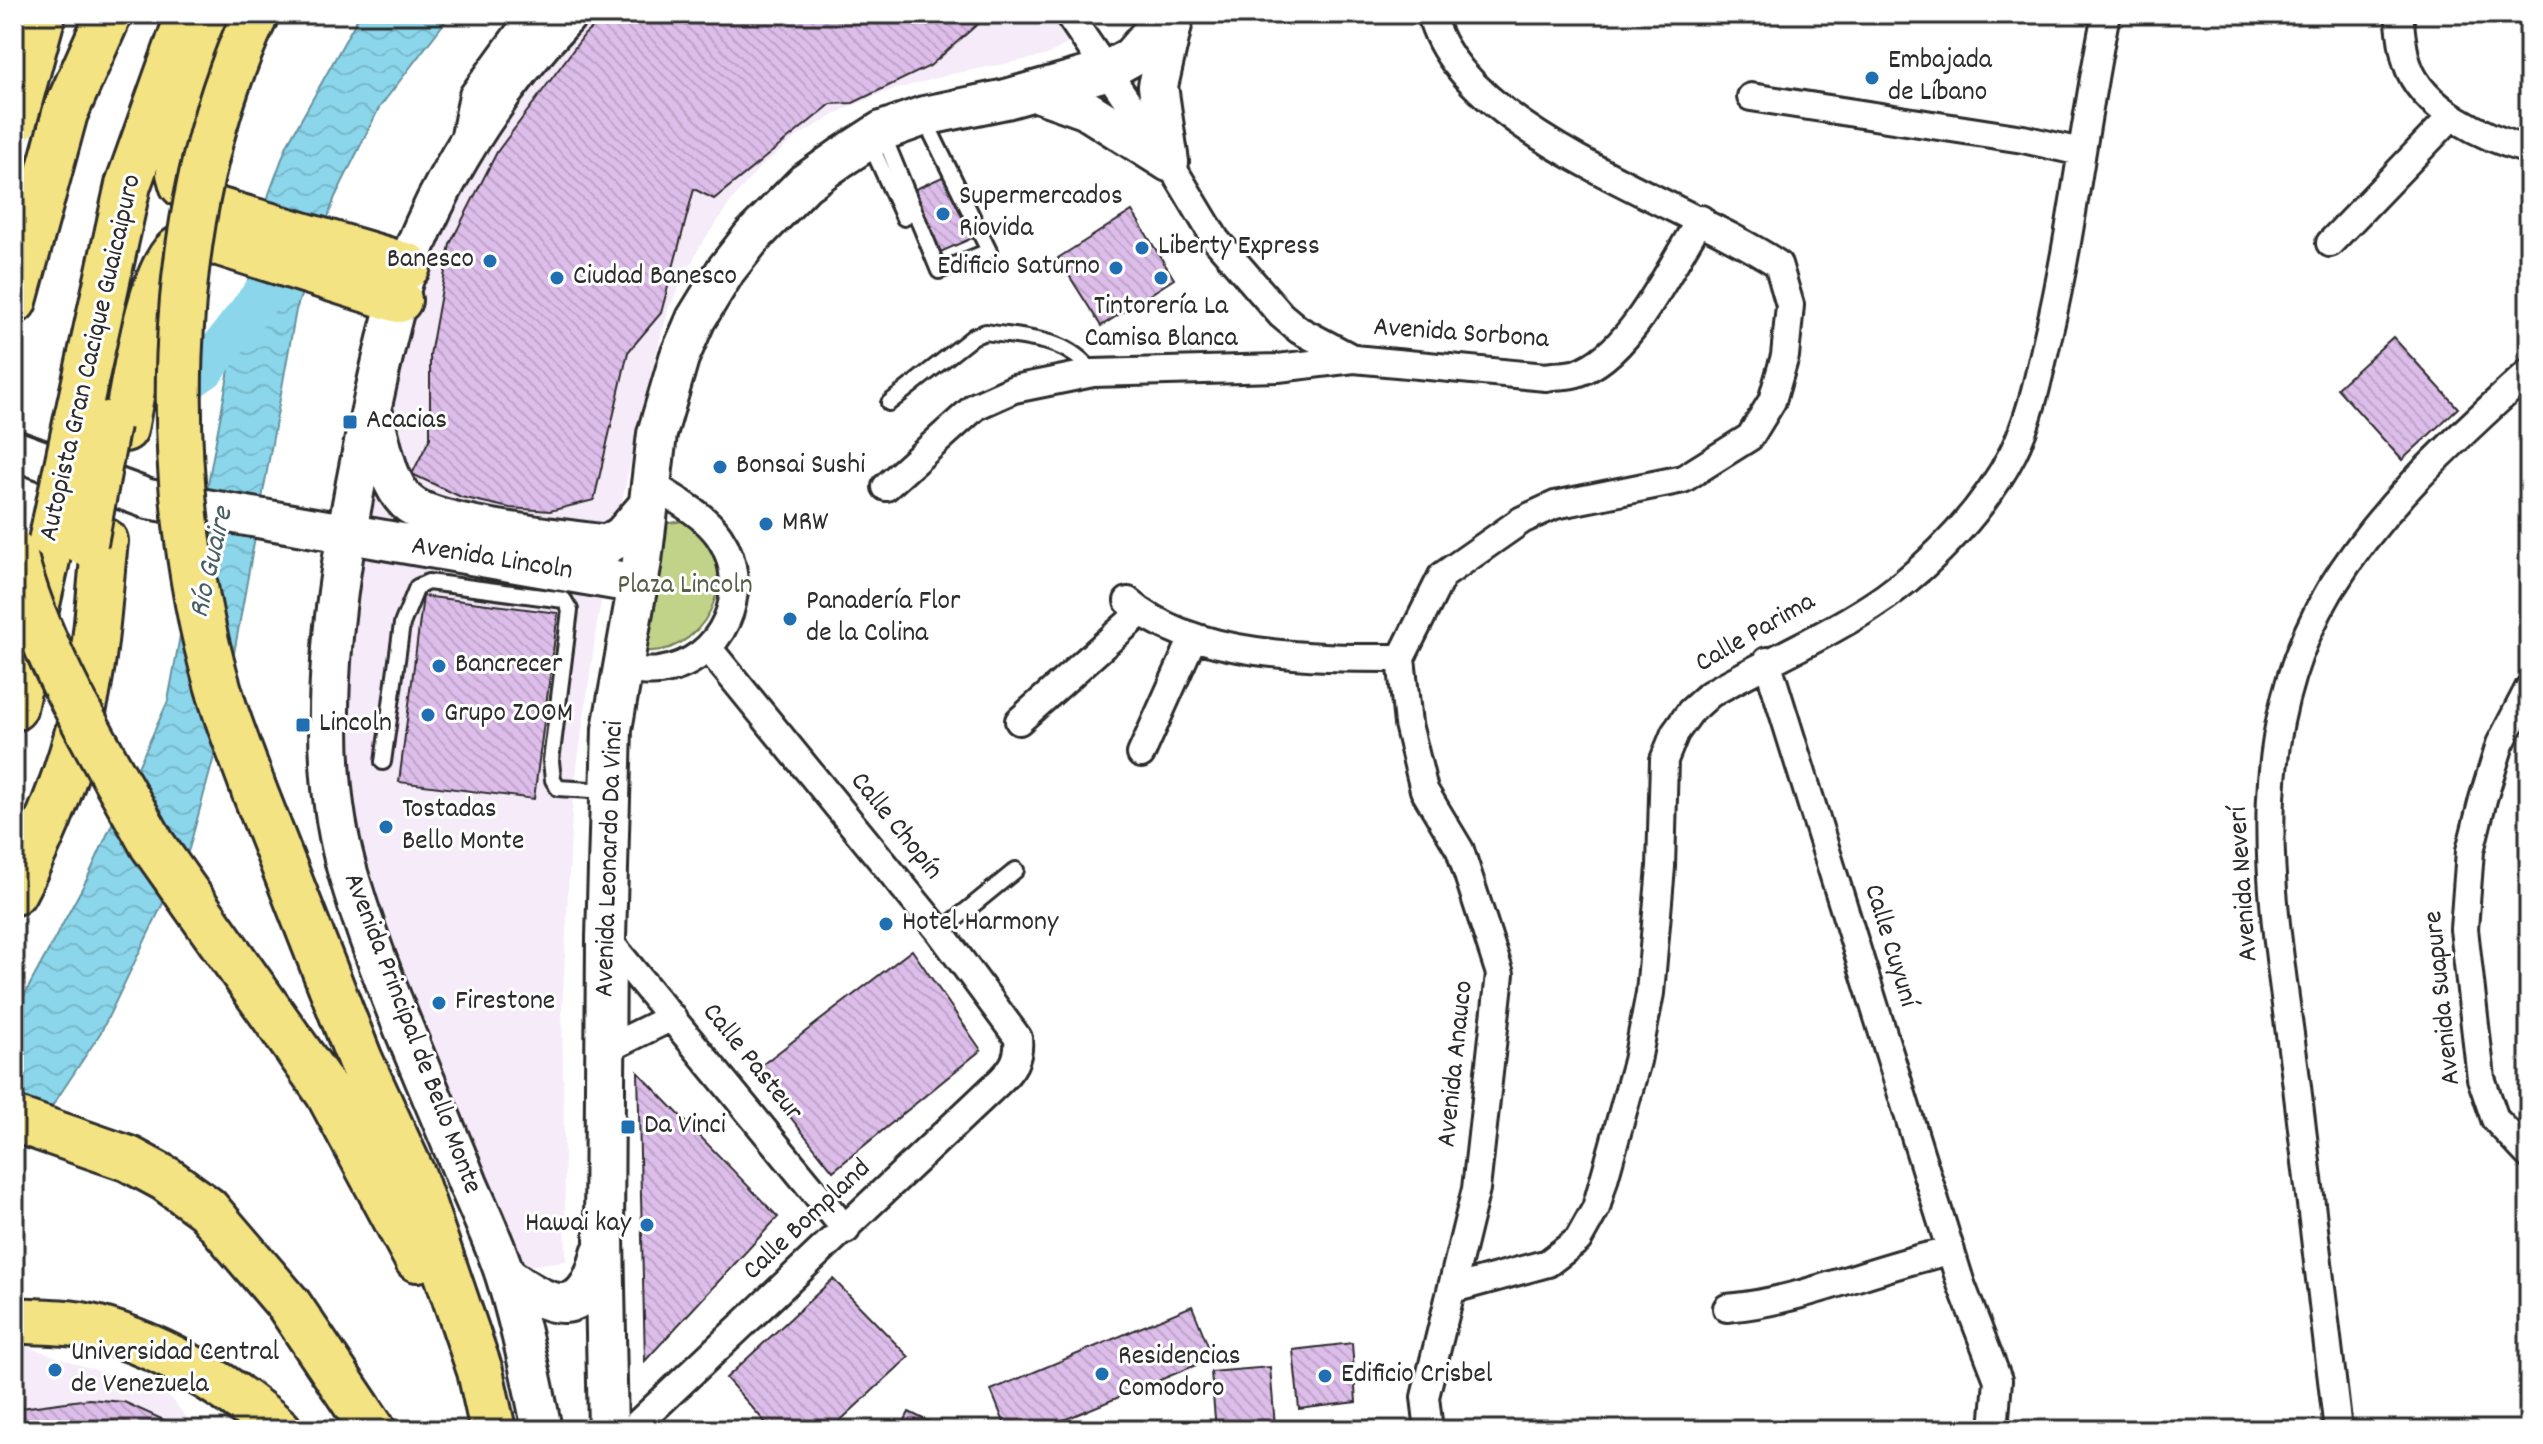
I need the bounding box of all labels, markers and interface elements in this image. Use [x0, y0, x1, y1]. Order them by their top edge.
place label: Embajada de Líbano [1888, 42, 1993, 114]
marker: Embajada de Líbano [1863, 69, 1881, 87]
street label: Autopista Gran Cacique Guaicaipuro [30, 171, 154, 545]
place label: Supermercados Riovida [959, 178, 1123, 250]
marker: Supermercados Riovida [934, 205, 952, 223]
place label: Liberty Express [1158, 228, 1320, 268]
marker: Liberty Express [1133, 239, 1151, 257]
place label: Banesco [387, 241, 474, 281]
place label: Edificio Saturno [937, 248, 1100, 288]
marker: Banesco [481, 252, 499, 270]
place label: Ciudad Banesco [573, 258, 737, 298]
marker: Edificio Saturno [1107, 259, 1125, 277]
marker: Ciudad Banesco [548, 269, 566, 287]
marker: Tintorería La Camisa Blanca [1152, 269, 1170, 287]
place label: Tintorería La Camisa Blanca [1084, 288, 1238, 360]
street label: Avenida Sorbona [1372, 309, 1551, 361]
place label: Acacias [366, 402, 447, 442]
marker: Acacias [341, 413, 359, 431]
place label: Bonsai Sushi [736, 447, 865, 487]
marker: Bonsai Sushi [711, 458, 729, 476]
water label: Río Guaire [179, 502, 247, 623]
place label: MRW [782, 504, 829, 544]
marker: MRW [757, 515, 775, 533]
street label: Avenida Lincoln [408, 528, 576, 592]
park label: Plaza Lincoln [617, 567, 753, 607]
place label: Panadería Flor de la Colina [806, 583, 961, 655]
street label: Calle Parima [1689, 583, 1824, 685]
marker: Panadería Flor de la Colina [781, 610, 799, 628]
place label: Bancrecer [455, 646, 563, 686]
marker: Bancrecer [430, 657, 448, 675]
place label: Grupo ZOOM [444, 695, 573, 735]
place label: Lincoln [319, 705, 392, 745]
marker: Grupo ZOOM [419, 706, 437, 724]
marker: Lincoln [294, 716, 312, 734]
street label: Avenida Leonardo Da Vinci [586, 720, 636, 998]
street label: Calle Chopín [839, 764, 951, 890]
place label: Tostadas Bello Monte [402, 791, 524, 863]
street label: Avenida Neverí [2219, 803, 2270, 963]
marker: Tostadas Bello Monte [377, 818, 395, 836]
street label: Avenida Principal de Bello Monte [331, 868, 491, 1200]
street label: Calle Cuyuní [1851, 880, 1927, 1014]
place label: Hotel Harmony [902, 904, 1059, 944]
street label: Avenida Suapure [2415, 909, 2473, 1087]
marker: Hotel Harmony [877, 915, 895, 933]
street label: Avenida Anauco [1428, 979, 1486, 1149]
place label: Firestone [455, 983, 555, 1023]
marker: Firestone [430, 994, 448, 1012]
street label: Calle Pasteur [691, 995, 812, 1131]
place label: Da Vinci [644, 1107, 726, 1147]
marker: Da Vinci [619, 1118, 637, 1136]
street label: Calle Bompland [735, 1151, 881, 1291]
place label: Hawai kay [525, 1205, 632, 1245]
marker: Hawai kay [638, 1216, 656, 1234]
place label: Universidad Central de Venezuela [71, 1334, 280, 1406]
place label: Residencias Comodoro [1118, 1338, 1241, 1410]
place label: Edificio Crisbel [1341, 1356, 1493, 1396]
marker: Universidad Central de Venezuela [46, 1361, 64, 1379]
marker: Residencias Comodoro [1093, 1365, 1111, 1383]
marker: Edificio Crisbel [1316, 1367, 1334, 1385]

